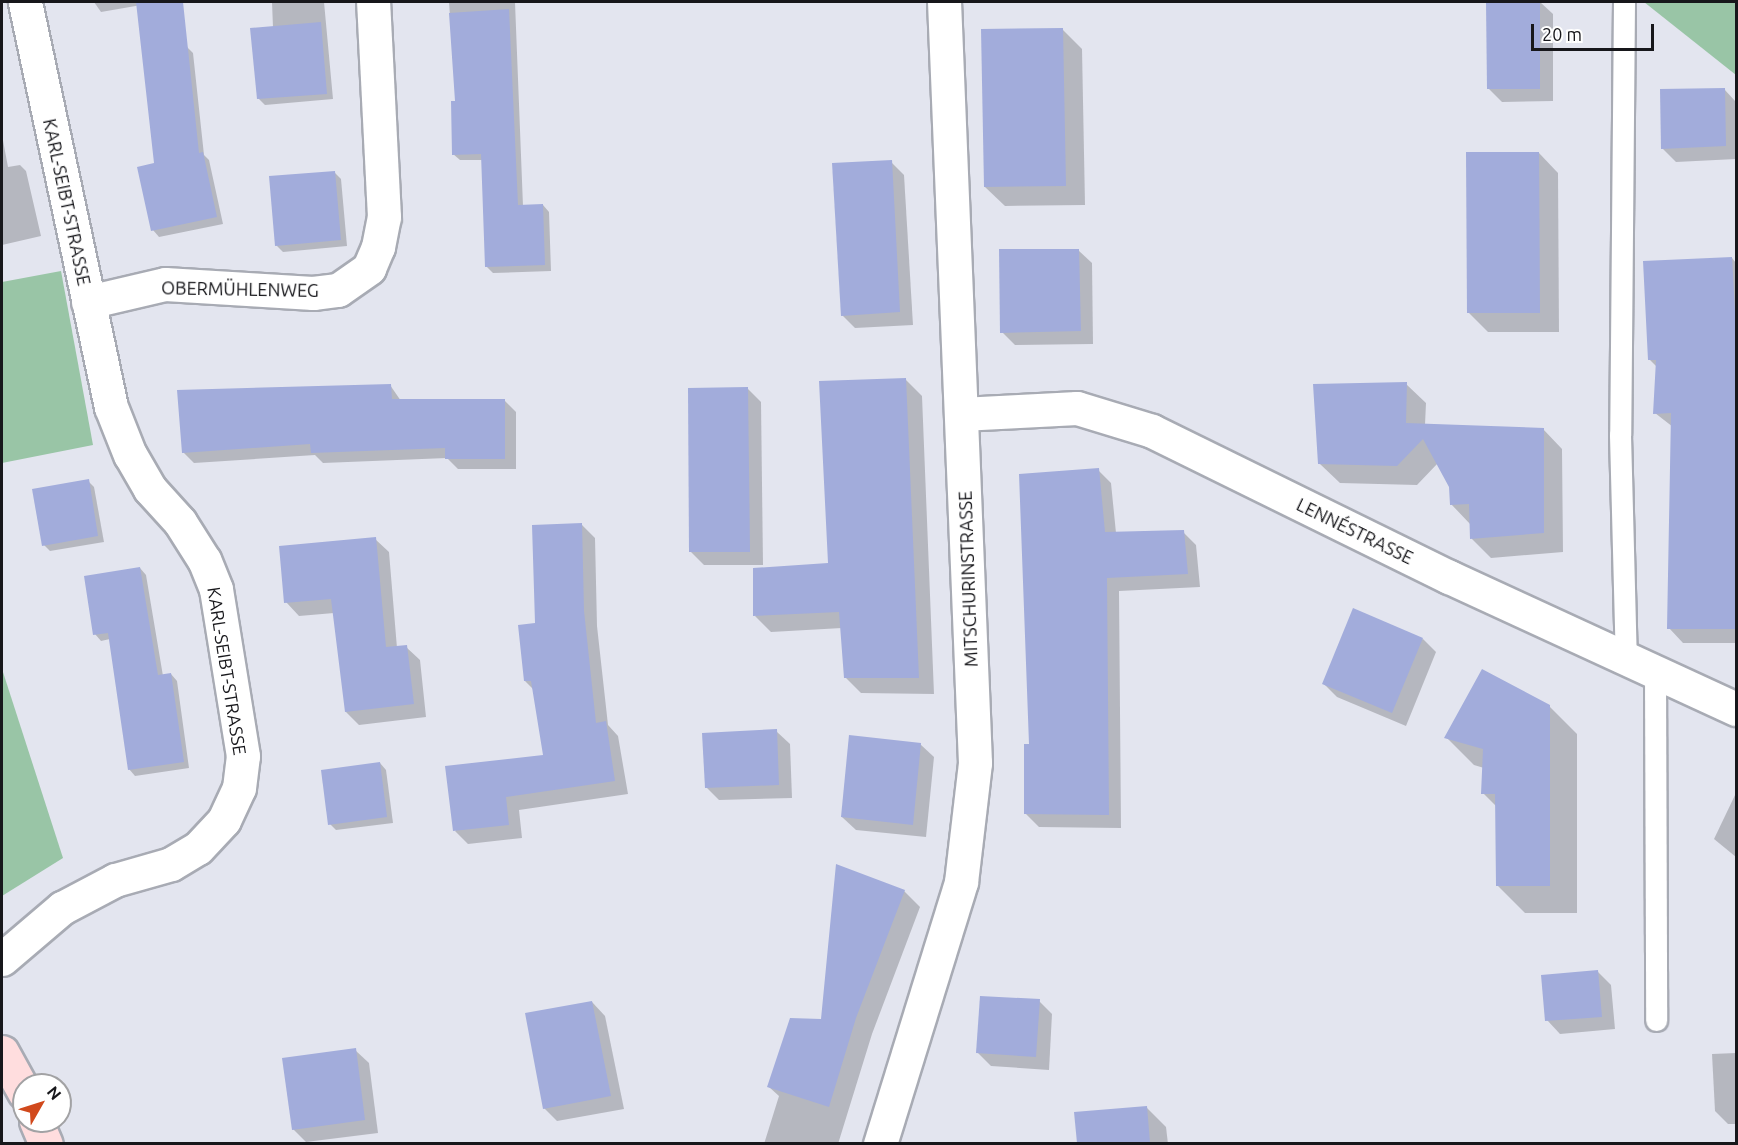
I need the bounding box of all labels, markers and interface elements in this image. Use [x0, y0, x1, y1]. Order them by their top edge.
scale bar [1534, 12, 1657, 50]
text: 20 m [1542, 24, 1582, 44]
street label: KARL-SEIBT-STRASSE [39, 117, 95, 287]
street label: OBERMÜHLENWEG [161, 277, 319, 301]
street label: MITSCHURINSTRASSE [954, 491, 982, 667]
street label: LENNÉSTRASSE [1293, 493, 1417, 569]
street label: KARL-SEIBT-STRASSE [203, 585, 251, 757]
north arrow [12, 1073, 72, 1133]
text: N [44, 1083, 65, 1103]

